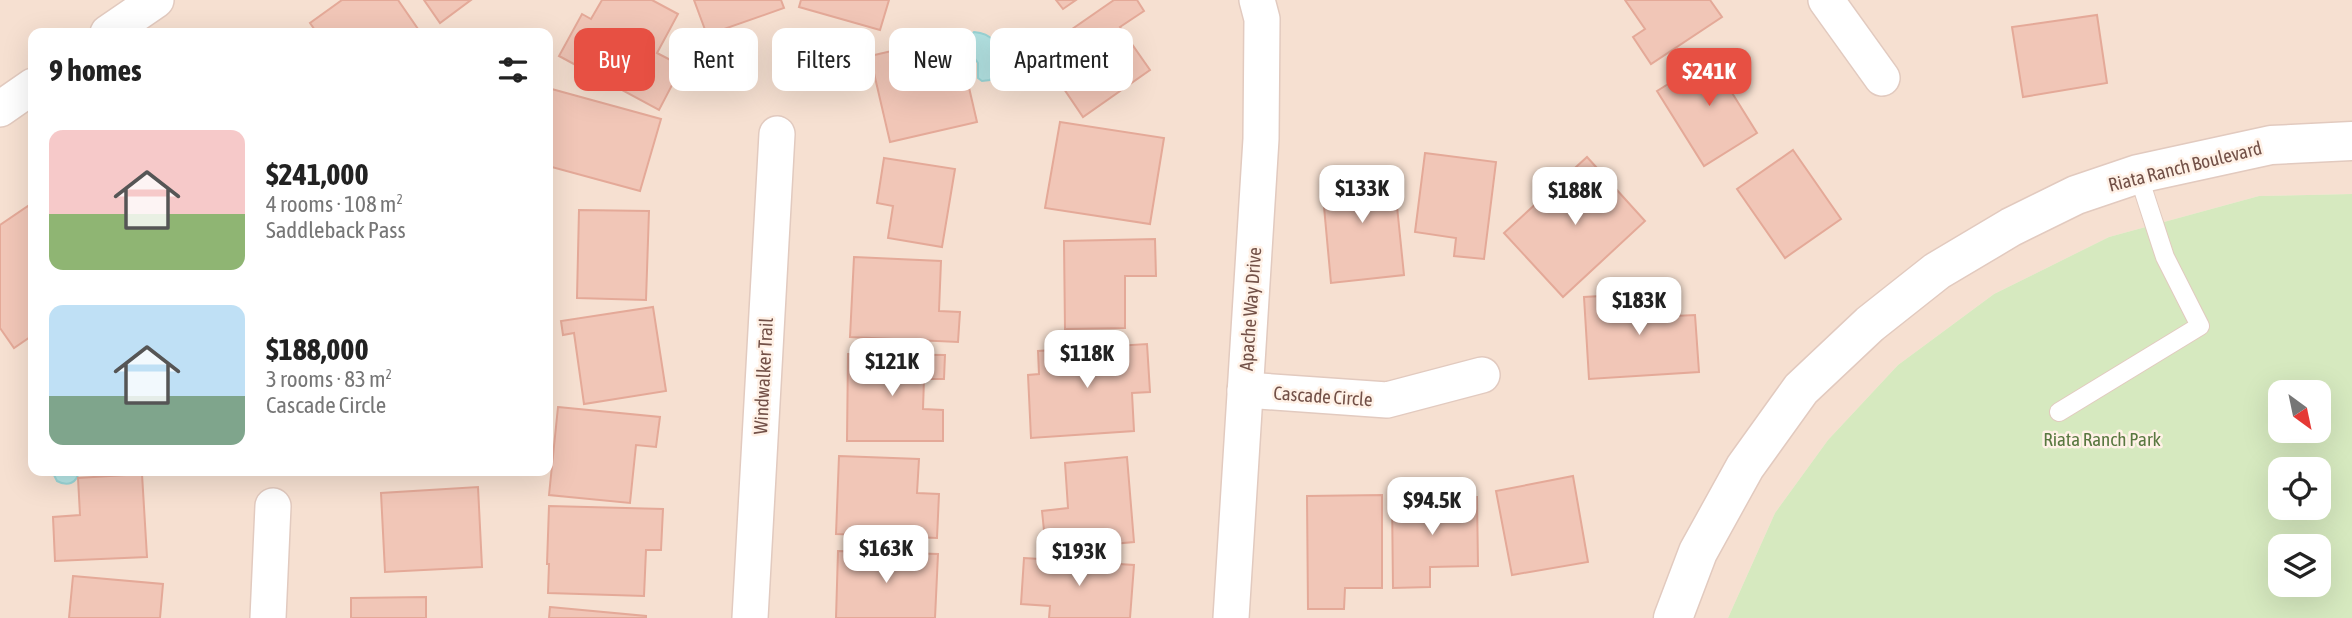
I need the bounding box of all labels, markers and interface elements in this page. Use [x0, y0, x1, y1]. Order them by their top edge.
chip: Buy [574, 28, 655, 91]
chip: Rent [669, 28, 758, 91]
chip: Filters [772, 28, 875, 91]
chip: New [889, 28, 976, 91]
chip: Apartment [990, 28, 1133, 91]
pin: $241K [1660, 48, 1758, 108]
icon: filters [494, 51, 532, 89]
text: 9 homes [49, 53, 142, 87]
text: $241K [1682, 58, 1736, 84]
street label: Riata Ranch Boulevard [2106, 136, 2264, 196]
text: $241,000 [266, 157, 369, 191]
icon: home [105, 158, 189, 242]
pin: $133K [1313, 166, 1411, 225]
pin: $188K [1526, 168, 1624, 227]
text: $133K [1335, 175, 1389, 201]
text: $188K [1548, 177, 1602, 203]
text: 4 rooms · 108 m² [266, 191, 403, 217]
text: Saddleback Pass [266, 217, 406, 243]
street label: Apache Way Drive [1235, 246, 1265, 372]
pin: $183K [1590, 278, 1688, 337]
text: $183K [1612, 287, 1666, 313]
street label: Windwalker Trail [749, 317, 777, 435]
pin: $118K [1038, 330, 1136, 390]
text: $188,000 [266, 332, 369, 366]
icon: home [105, 333, 189, 417]
pin: $121K [843, 338, 941, 398]
text: $118K [1060, 340, 1114, 366]
text: $121K [865, 348, 919, 374]
text: 3 rooms · 83 m² [266, 366, 392, 392]
north arrow [2268, 380, 2331, 443]
map controls [2268, 380, 2331, 597]
street label: Cascade Circle [1273, 382, 1373, 410]
text: Cascade Circle [266, 392, 386, 418]
park label: Riata Ranch Park [2043, 428, 2162, 450]
button: locate [2268, 457, 2331, 520]
pin: $94.5K [1375, 477, 1489, 537]
text: $94.5K [1403, 487, 1461, 513]
pin: $163K [837, 526, 935, 585]
pin: $193K [1030, 528, 1128, 588]
button: layers [2268, 534, 2331, 597]
text: $163K [859, 535, 913, 561]
text: $193K [1052, 538, 1106, 564]

